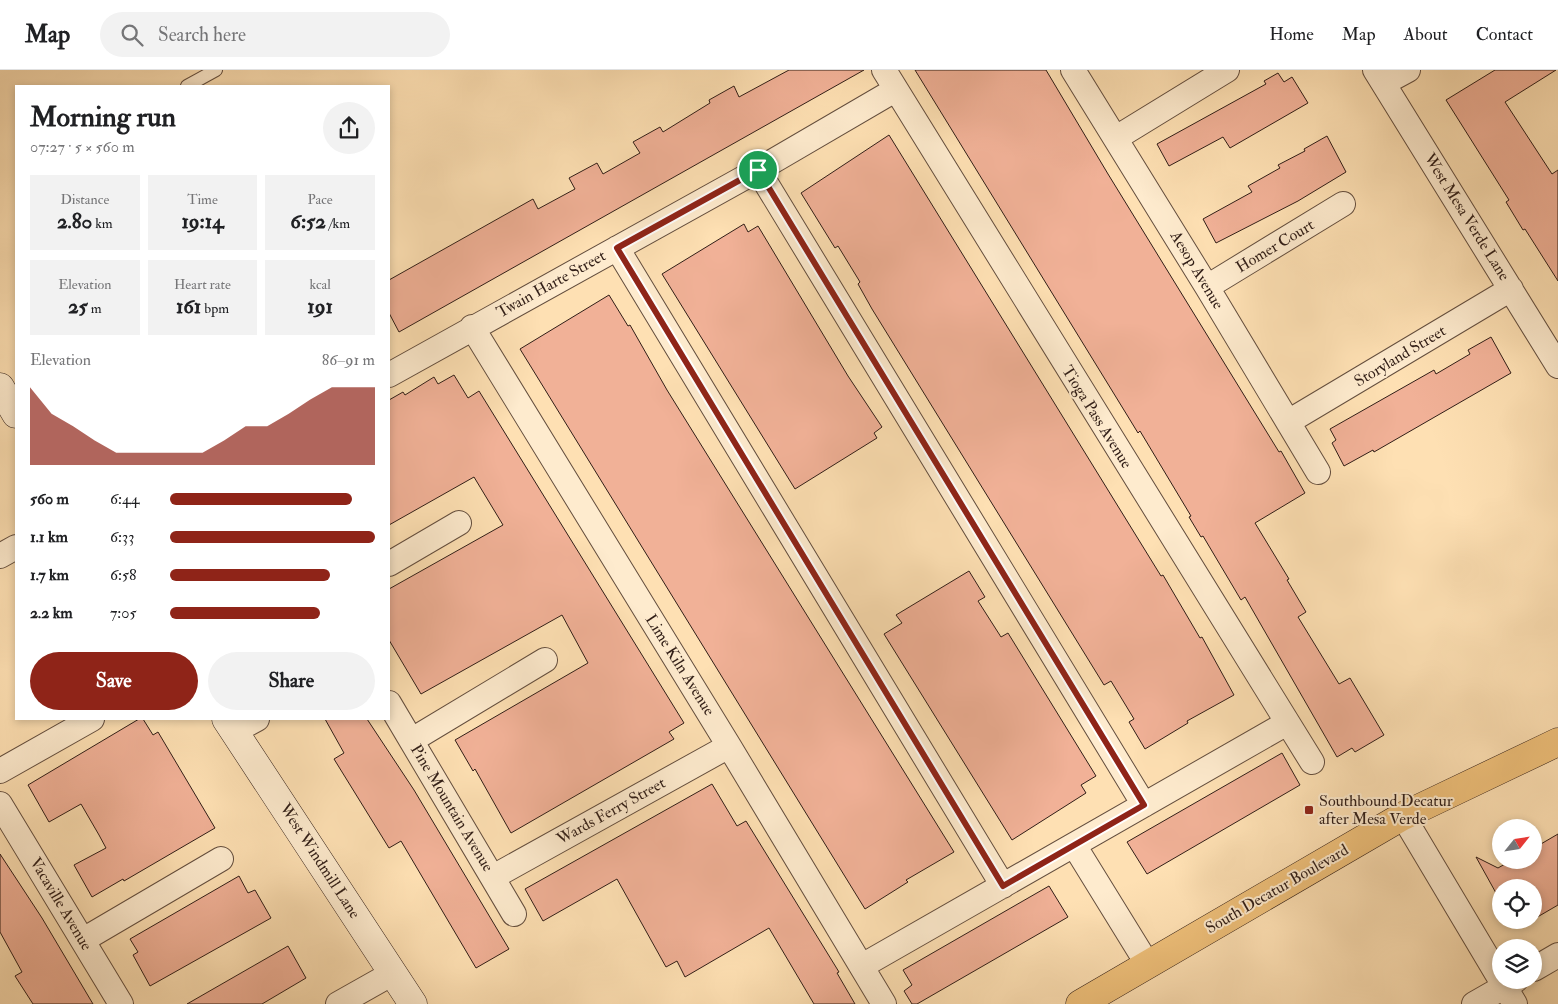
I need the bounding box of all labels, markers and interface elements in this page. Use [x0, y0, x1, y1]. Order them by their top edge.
search box [100, 12, 450, 57]
text: Map [25, 19, 70, 50]
icon: search [118, 21, 146, 49]
text: Search here [158, 23, 246, 47]
text: Home [1269, 23, 1314, 46]
text: Map [1342, 23, 1376, 46]
text: About [1404, 23, 1448, 46]
text: Contact [1476, 23, 1533, 46]
text: Morning run [30, 100, 176, 135]
button: share [323, 102, 375, 154]
text: 07:27 · 5 × 560 m [30, 137, 135, 157]
pin [737, 149, 779, 191]
street label: West Mesa Verde Lane [1419, 149, 1514, 285]
icon: arrive [744, 156, 772, 184]
text: Distance [60, 191, 109, 208]
text: Time [187, 191, 218, 208]
text: Pace [308, 191, 333, 208]
text: 2.80 [57, 208, 92, 235]
text: 19:14 [181, 208, 224, 235]
text: 6:52 [290, 208, 326, 235]
text: km [92, 215, 113, 232]
text: /km [326, 215, 350, 232]
street label: Homer Court [1232, 215, 1318, 277]
street label: Aesop Avenue [1164, 226, 1228, 314]
street label: Twain Harte Street [493, 246, 609, 322]
text: Elevation [58, 276, 112, 293]
text: Heart rate [174, 276, 231, 293]
text: kcal [309, 276, 331, 293]
text: 25 [68, 293, 88, 320]
text: 161 [176, 293, 201, 320]
text: 191 [307, 293, 333, 320]
text: m [88, 300, 102, 317]
text: bpm [201, 300, 229, 317]
street label: Storyland Street [1351, 321, 1449, 391]
text: Elevation [30, 350, 91, 370]
text: 86–91 m [322, 350, 375, 370]
street label: Tioga Pass Avenue [1057, 362, 1137, 472]
text: 560 m [30, 489, 69, 509]
text: 6:44 [110, 489, 139, 509]
text: 1.1 km [30, 527, 68, 547]
text: 6:33 [110, 527, 134, 547]
text: 1.7 km [30, 565, 69, 585]
text: 6:58 [110, 565, 137, 585]
text: 2.2 km [30, 603, 73, 623]
text: 7:05 [110, 603, 137, 623]
street label: Lime Kiln Avenue [641, 611, 719, 720]
button: Save [30, 652, 198, 710]
button: Share [208, 652, 375, 710]
street label: Pine Mountain Avenue [406, 741, 498, 876]
street label: Wards Ferry Street [552, 773, 669, 850]
place label: Southbound Decatur after Mesa Verde [1319, 791, 1453, 829]
street label: West Windmill Lane [275, 799, 365, 923]
marker: Southbound Decatur after Mesa Verde [1303, 804, 1315, 816]
north arrow [1492, 819, 1542, 869]
map controls [1492, 819, 1542, 989]
street label: South Decatur Boulevard [1202, 840, 1352, 938]
street label: Vacaville Avenue [25, 854, 97, 954]
button: locate [1492, 879, 1542, 929]
button: layers [1492, 939, 1542, 989]

